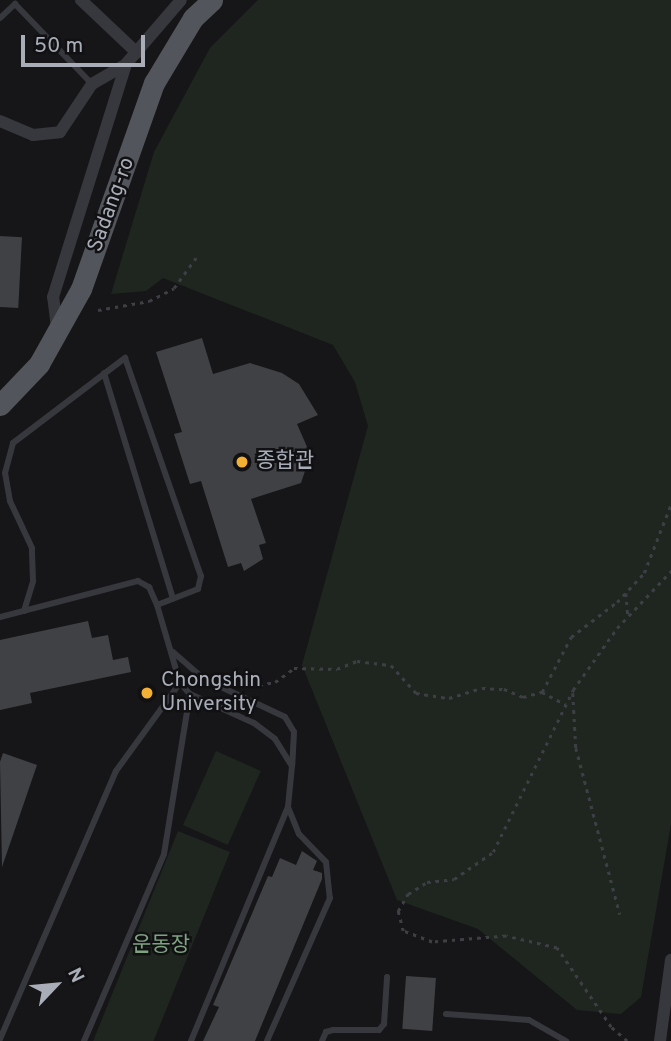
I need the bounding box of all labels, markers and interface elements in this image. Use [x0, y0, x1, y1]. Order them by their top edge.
scale bar [24, 21, 149, 65]
text: 50 m [34, 33, 83, 60]
street label: Sadang-ro [83, 154, 141, 256]
place label: 종합관 [256, 449, 314, 475]
marker: 종합관 [234, 454, 250, 470]
place label: Chongshin University [161, 668, 261, 718]
marker: Chongshin University [139, 685, 155, 701]
park label: 운동장 [132, 933, 190, 959]
north arrow [21, 950, 91, 1020]
text: N [61, 964, 89, 987]

